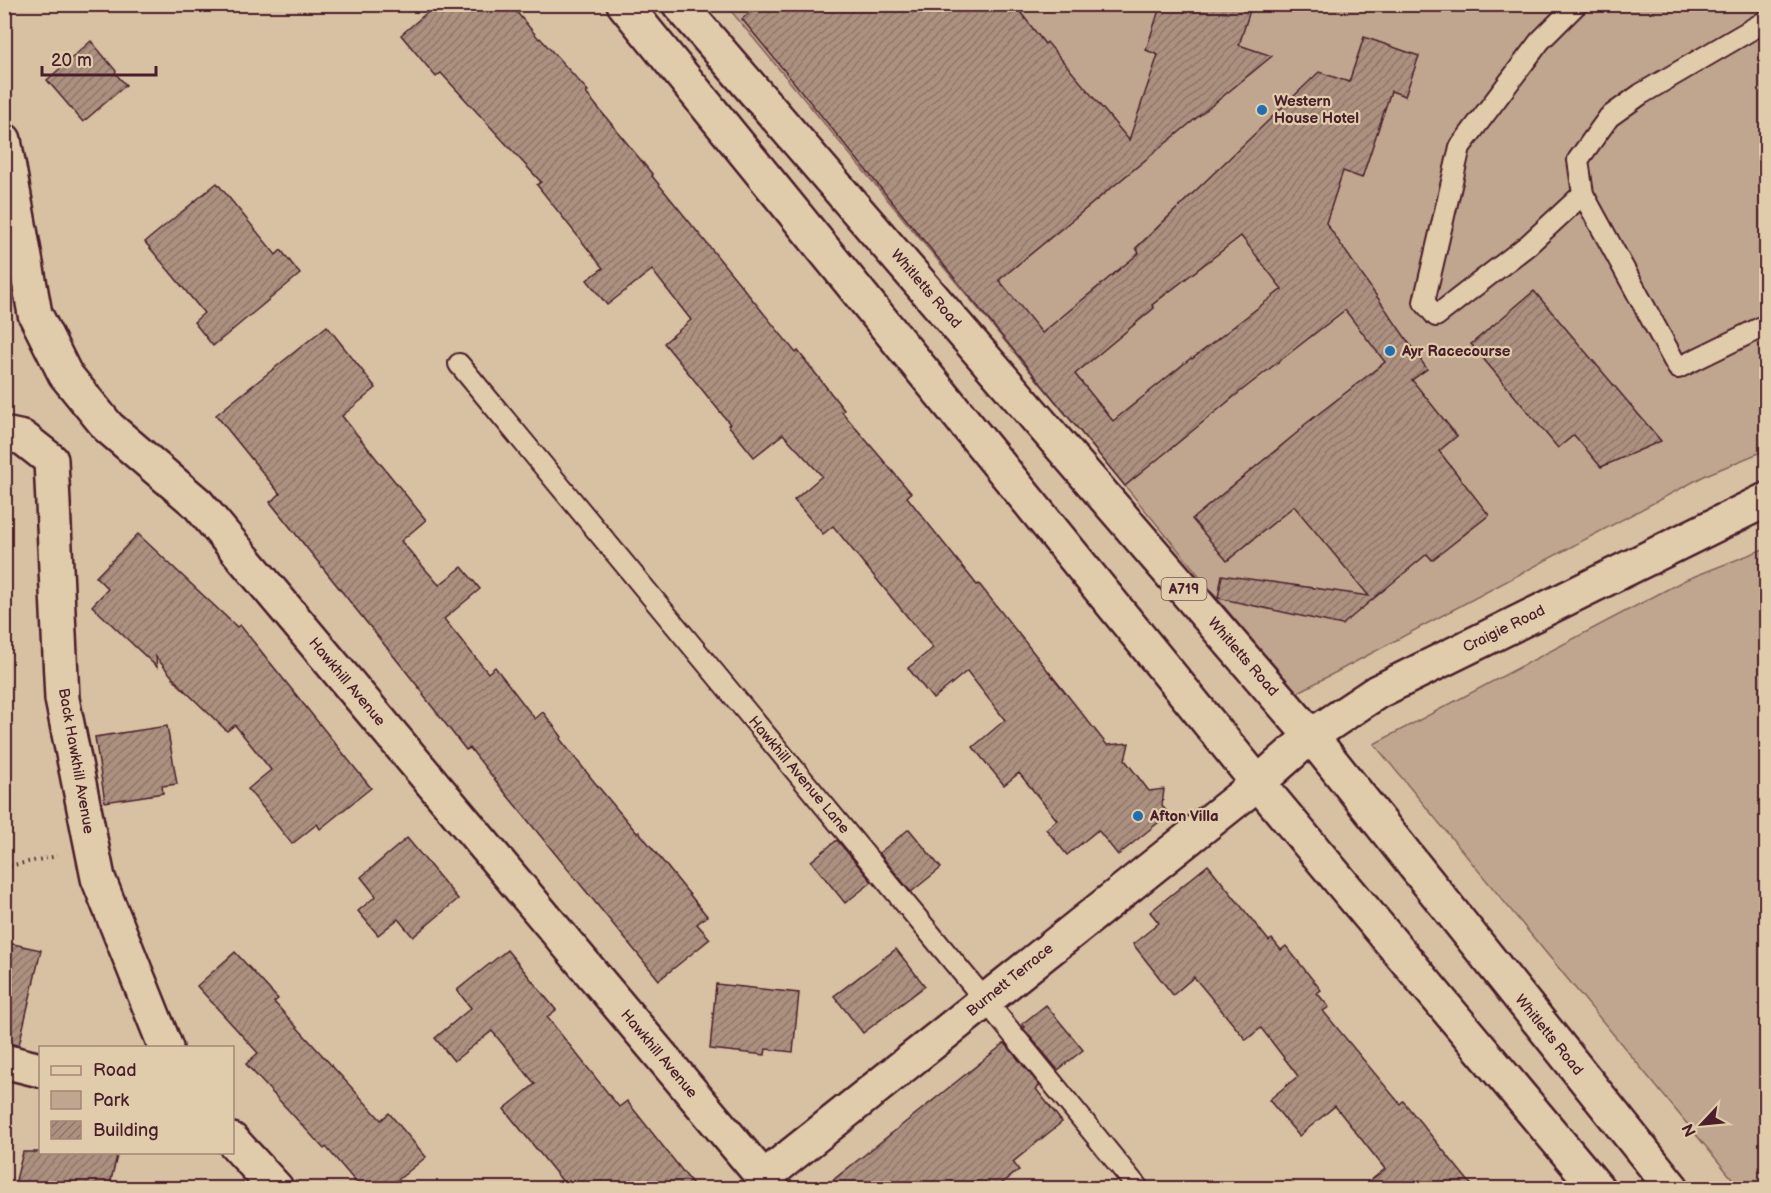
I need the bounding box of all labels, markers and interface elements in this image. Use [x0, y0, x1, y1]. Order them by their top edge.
scale bar [42, 39, 156, 77]
text: 20 m [51, 50, 92, 71]
place label: Western House Hotel [1274, 92, 1359, 128]
marker: Western House Hotel [1255, 103, 1269, 117]
street label: Whitletts Road [887, 246, 965, 332]
place label: Ayr Racecourse [1401, 342, 1511, 361]
marker: Ayr Racecourse [1383, 344, 1397, 358]
road number: A719 [1162, 578, 1206, 600]
street label: Craigie Road [1460, 601, 1548, 657]
street label: Whitletts Road [1204, 614, 1282, 700]
street label: Hawkhill Avenue [304, 634, 390, 730]
street label: Back Hawkhill Avenue [54, 687, 98, 836]
street label: Hawkhill Avenue Lane [744, 712, 854, 838]
place label: Afton Villa [1149, 807, 1219, 826]
marker: Afton Villa [1131, 809, 1145, 823]
street label: Burnett Terrace [963, 939, 1057, 1021]
street label: Whitletts Road [1511, 991, 1587, 1079]
street label: Hawkhill Avenue [616, 1006, 702, 1102]
legend [39, 1046, 234, 1154]
text: Road [93, 1060, 137, 1081]
text: Park [93, 1090, 129, 1111]
north arrow [1672, 1094, 1732, 1154]
text: Building [93, 1120, 159, 1141]
text: N [1679, 1120, 1701, 1139]

